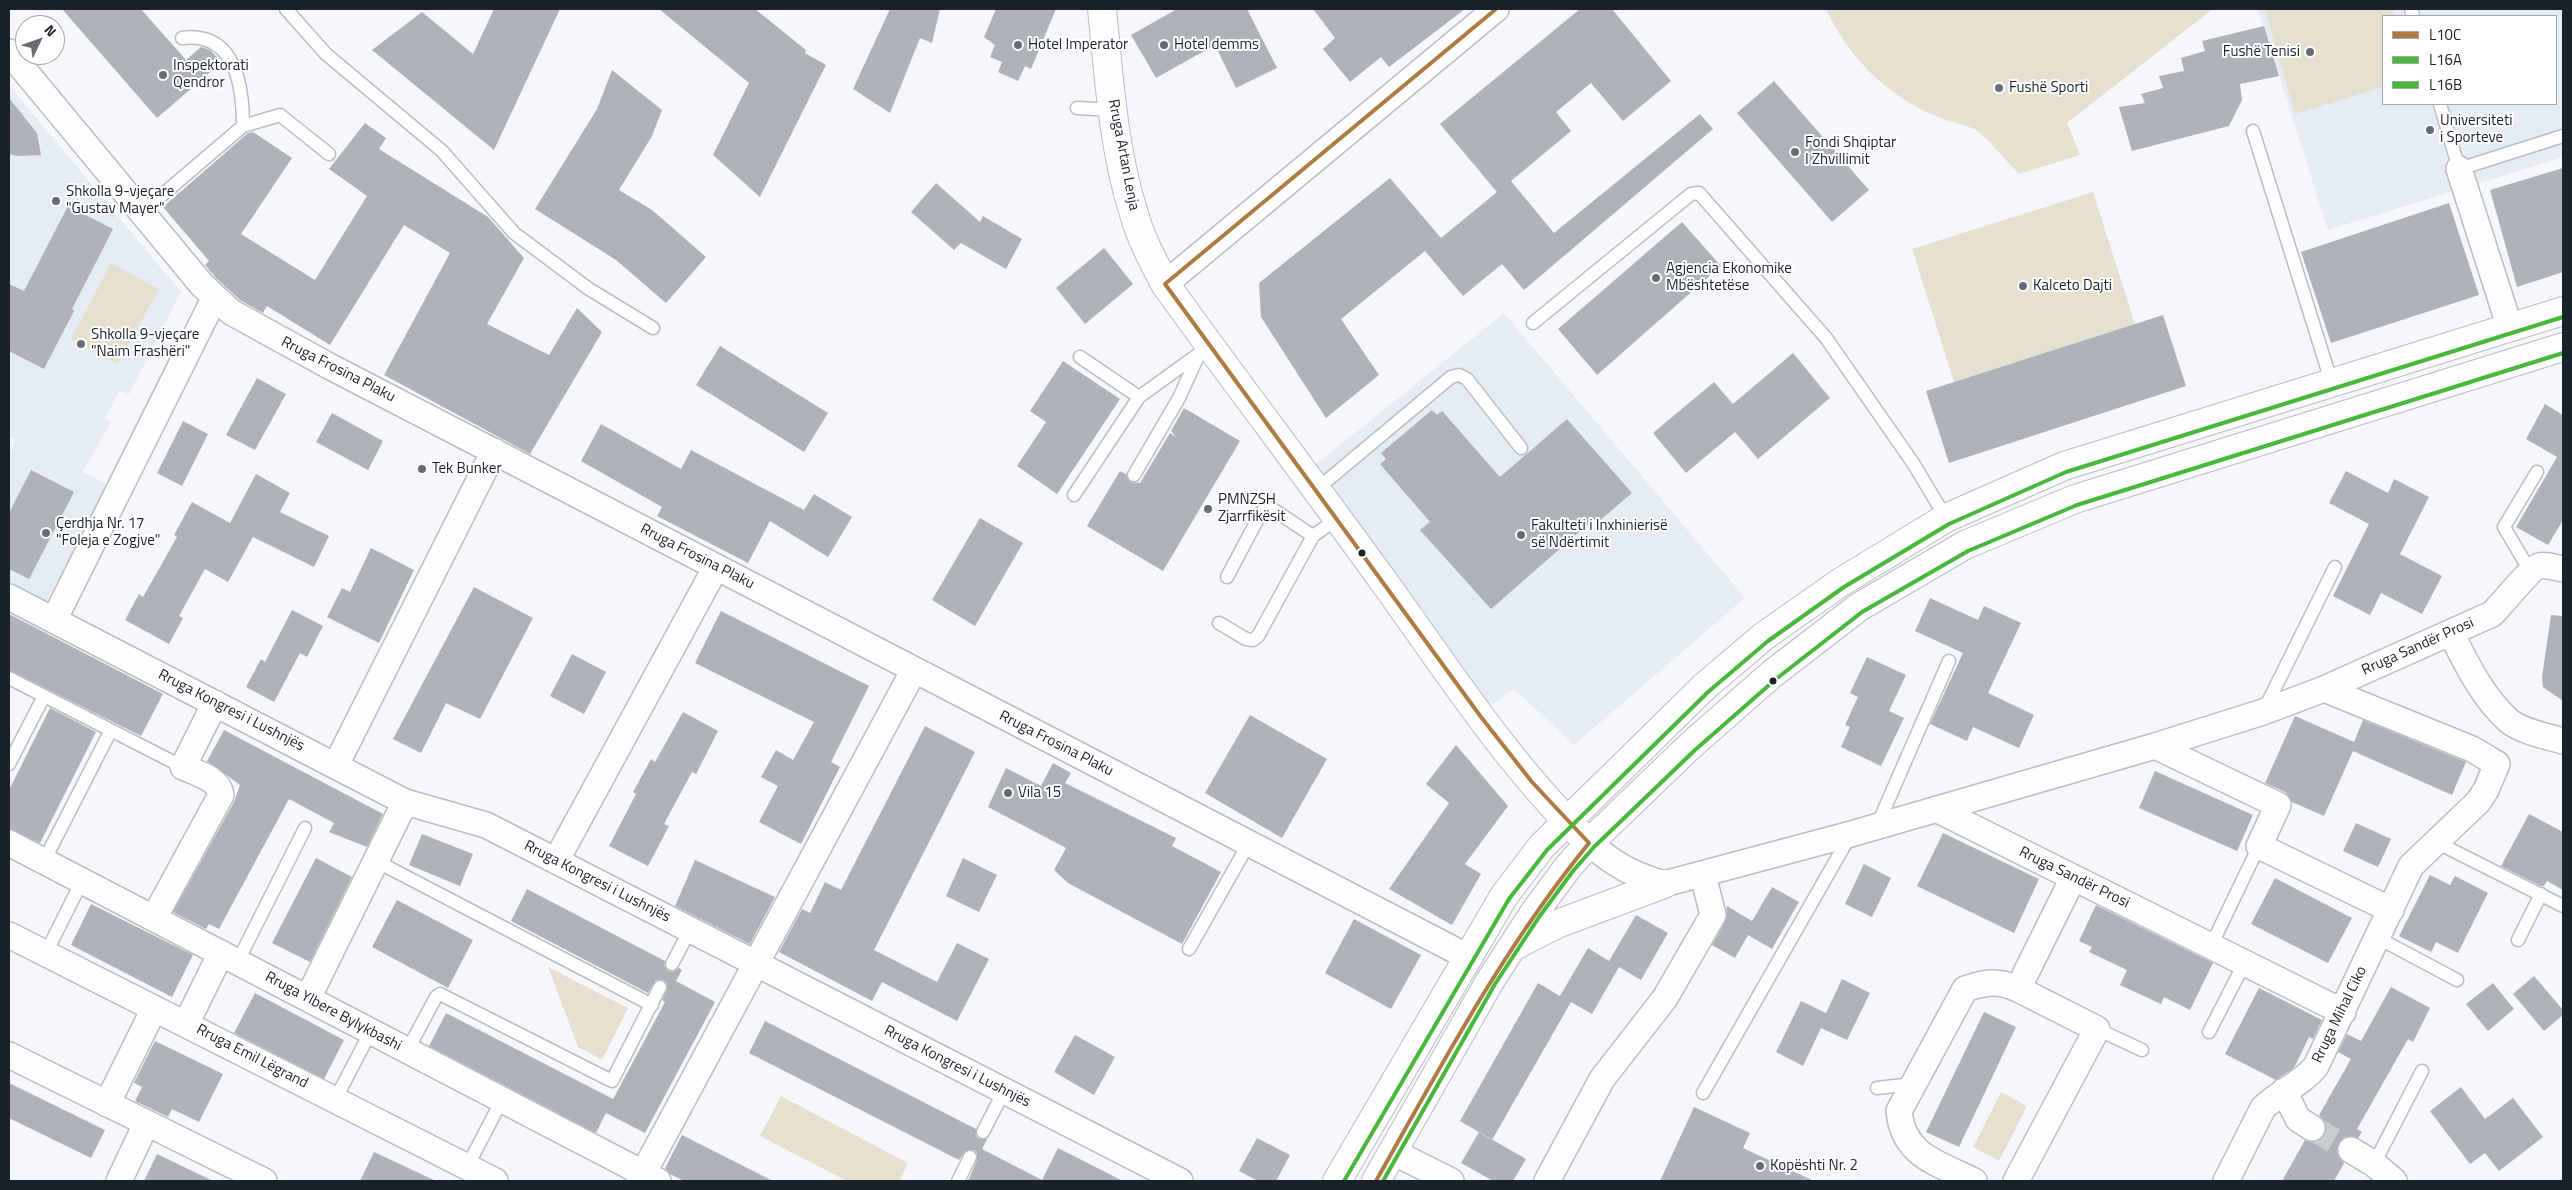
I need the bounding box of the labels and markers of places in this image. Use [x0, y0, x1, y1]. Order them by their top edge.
place label: Hotel Imperator [1028, 36, 1128, 54]
place label: Hotel demms [1174, 36, 1259, 54]
marker: Hotel Imperator [1012, 39, 1024, 51]
marker: Hotel demms [1158, 39, 1170, 51]
place label: Fushë Tenisi [2223, 43, 2300, 61]
marker: Fushë Tenisi [2304, 46, 2316, 58]
place label: Inspektorati Qendror [173, 57, 249, 92]
marker: Inspektorati Qendror [157, 69, 169, 81]
place label: Fushë Sporti [2009, 79, 2088, 97]
marker: Fushë Sporti [1993, 82, 2005, 94]
place label: Universiteti i Sporteve [2440, 112, 2512, 147]
marker: Universiteti i Sporteve [2424, 124, 2436, 136]
place label: Fondi Shqiptar I Zhvillimit [1805, 134, 1896, 169]
marker: Fondi Shqiptar I Zhvillimit [1789, 146, 1801, 158]
place label: Shkolla 9-vjeçare "Gustav Mayer" [66, 183, 174, 218]
marker: Shkolla 9-vjeçare "Gustav Mayer" [50, 195, 62, 207]
place label: Agjencia Ekonomike Mbështetëse [1666, 260, 1792, 295]
marker: Agjencia Ekonomike Mbështetëse [1650, 272, 1662, 284]
place label: Kalceto Dajti [2033, 277, 2112, 295]
marker: Kalceto Dajti [2017, 280, 2029, 292]
place label: Shkolla 9-vjeçare "Naim Frashëri" [91, 326, 199, 361]
marker: Shkolla 9-vjeçare "Naim Frashëri" [75, 338, 87, 350]
place label: Tek Bunker [432, 460, 502, 478]
marker: Tek Bunker [416, 463, 428, 475]
place label: PMNZSH Zjarrfikësit [1218, 491, 1286, 526]
marker: PMNZSH Zjarrfikësit [1202, 503, 1214, 515]
place label: Çerdhja Nr. 17 "Foleja e Zogjve" [56, 515, 160, 550]
place label: Fakulteti i Inxhinierisë së Ndërtimit [1531, 517, 1668, 552]
marker: Çerdhja Nr. 17 "Foleja e Zogjve" [40, 527, 52, 539]
marker: Fakulteti i Inxhinierisë së Ndërtimit [1515, 529, 1527, 541]
unlabelled marker [1357, 548, 1367, 558]
unlabelled marker [1768, 676, 1778, 686]
place label: Vila 15 [1018, 784, 1061, 802]
marker: Vila 15 [1002, 787, 1014, 799]
place label: Kopështi Nr. 2 [1770, 1157, 1858, 1175]
marker: Kopështi Nr. 2 [1754, 1160, 1766, 1172]

